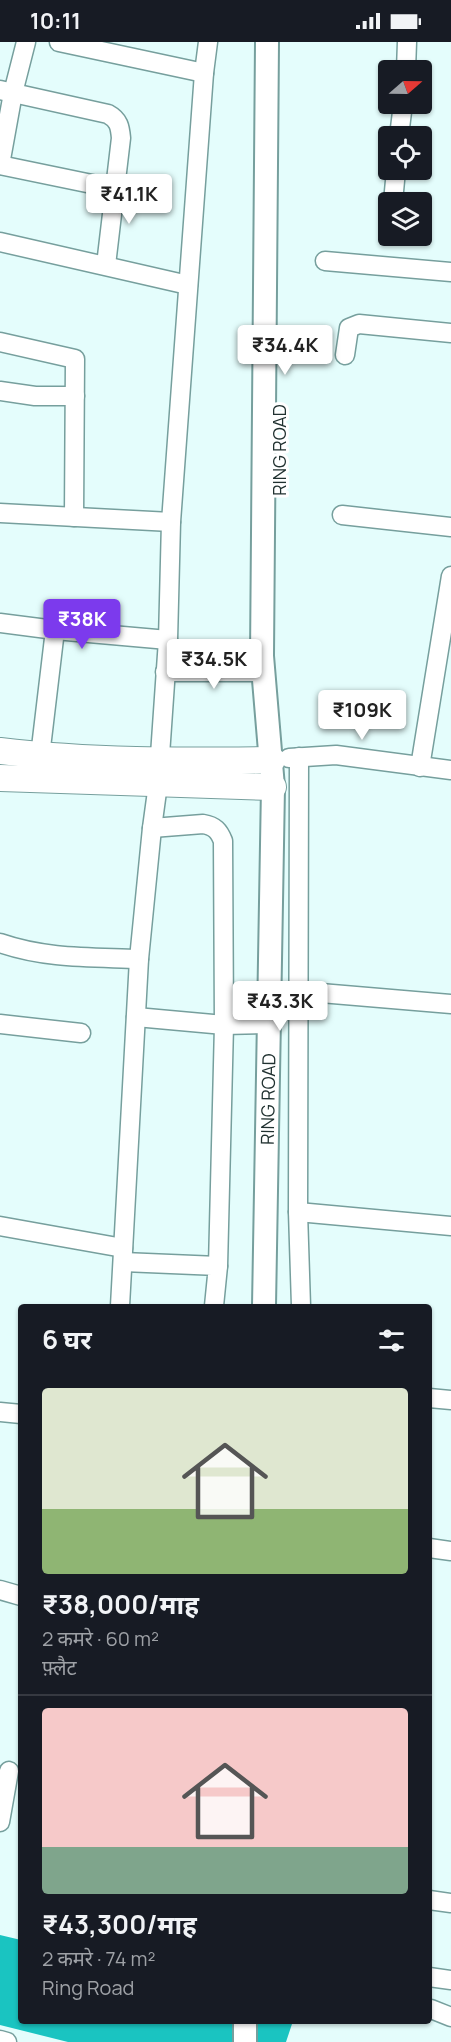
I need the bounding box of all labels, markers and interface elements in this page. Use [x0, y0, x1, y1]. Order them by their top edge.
text: 10:11 [30, 6, 81, 36]
north arrow [378, 60, 432, 114]
map controls [378, 60, 432, 246]
button: locate [378, 126, 432, 180]
pin: ₹41.1K [80, 174, 178, 225]
text: ₹41.1K [100, 180, 158, 207]
button: layers [378, 192, 432, 246]
pin: ₹34.4K [236, 325, 334, 376]
text: ₹34.4K [252, 331, 318, 358]
street label: RING ROAD [267, 404, 291, 496]
pin: ₹38K [46, 599, 118, 650]
text: ₹38K [57, 605, 107, 632]
pin: ₹34.5K [165, 639, 263, 690]
text: ₹34.5K [181, 645, 247, 672]
pin: ₹109K [320, 690, 404, 741]
text: ₹109K [332, 696, 392, 723]
pin: ₹43.3K [231, 981, 329, 1032]
text: ₹43.3K [247, 987, 313, 1014]
street label: RING ROAD [255, 1053, 280, 1145]
text: 6 घर [42, 1321, 92, 1357]
icon: filters [375, 1324, 408, 1357]
icon: home [171, 1427, 279, 1535]
text: ₹38,000/माह [42, 1586, 199, 1622]
text: 2 कमरे · 60 m² [42, 1625, 159, 1652]
text: फ़्लैट [42, 1654, 77, 1681]
icon: home [171, 1747, 279, 1855]
text: ₹43,300/माह [42, 1906, 197, 1942]
text: 2 कमरे · 74 m² [42, 1945, 155, 1972]
text: Ring Road [42, 1974, 134, 2001]

